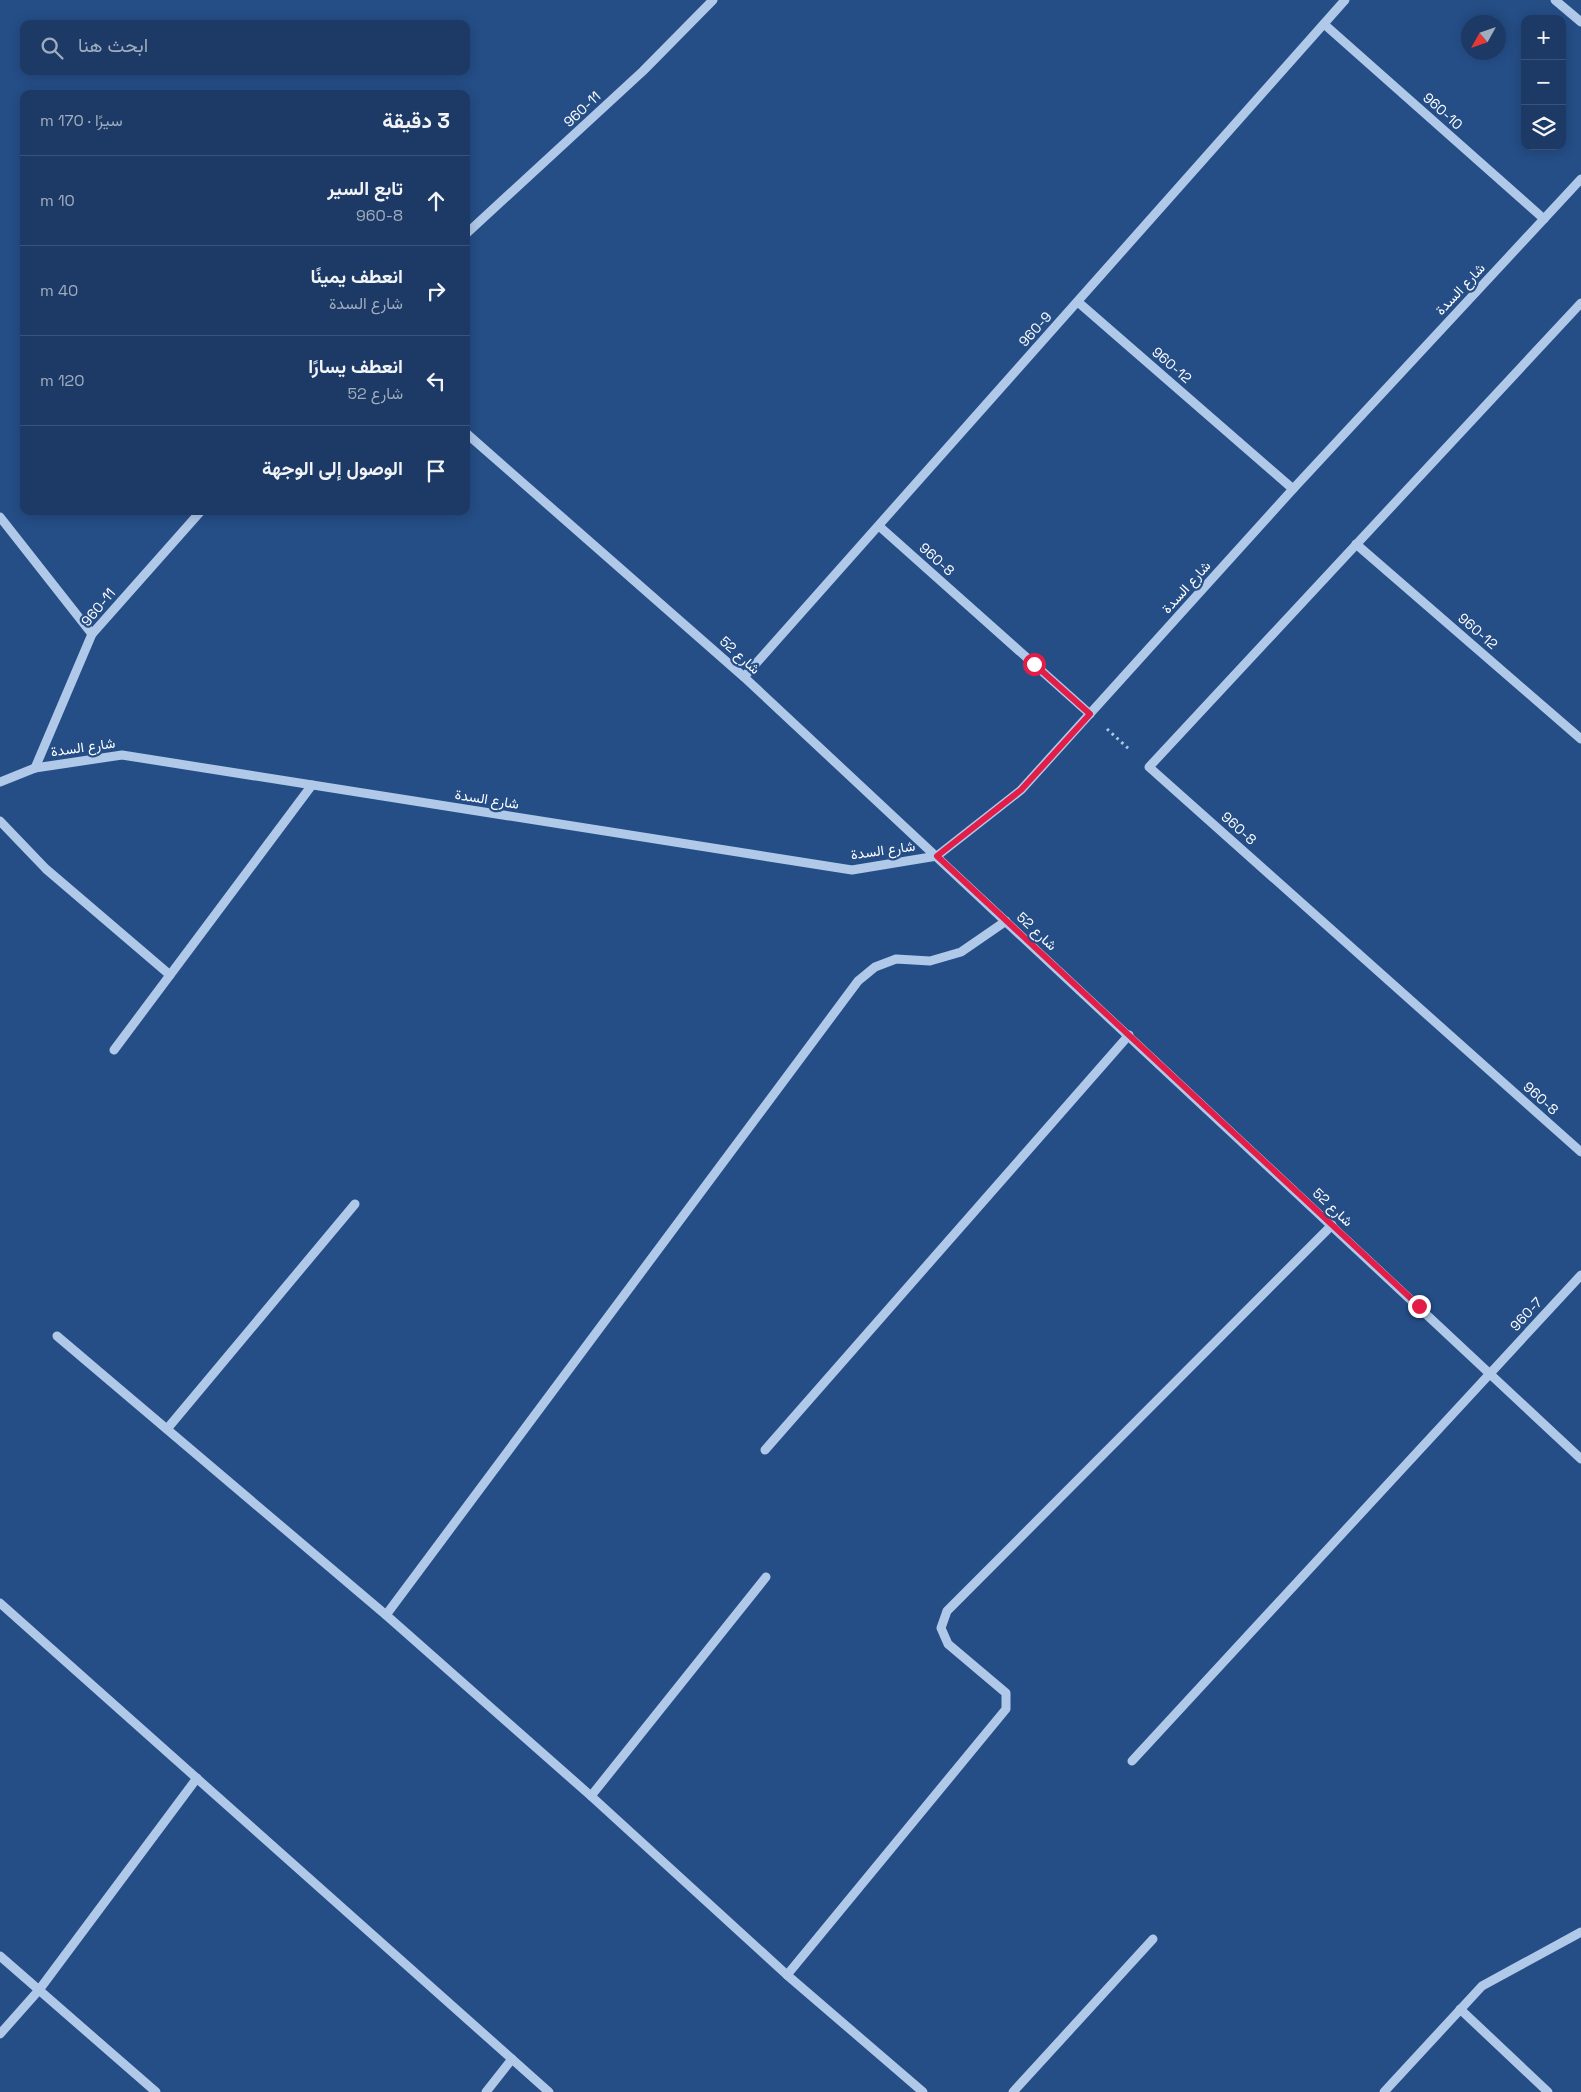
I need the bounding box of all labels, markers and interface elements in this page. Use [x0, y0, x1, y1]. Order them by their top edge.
north arrow [1461, 15, 1506, 60]
map controls [1521, 15, 1566, 150]
button: + [1521, 15, 1566, 60]
search box [20, 20, 470, 75]
text: ابحث هنا [78, 33, 148, 58]
icon: search [38, 34, 66, 62]
button: − [1521, 60, 1566, 105]
street label: 960-11 [560, 87, 604, 131]
street label: 960-10 [1419, 88, 1467, 134]
button: layers [1521, 105, 1566, 150]
text: 3 دقيقة [382, 107, 450, 134]
text: سيرًا · 170 m [40, 110, 123, 131]
text: تابع السير [327, 176, 403, 201]
icon: ahead [422, 187, 450, 215]
text: 10 m [40, 190, 75, 211]
text: 960-8 [356, 205, 403, 226]
street label: شارع السدة [1431, 259, 1490, 320]
text: انعطف يمينًا [311, 264, 403, 289]
icon: right [422, 277, 450, 305]
text: 40 m [40, 280, 78, 301]
text: شارع السدة [329, 293, 403, 314]
street label: 960-9 [1015, 308, 1055, 350]
street label: 960-12 [1148, 343, 1196, 387]
text: انعطف يسارًا [308, 354, 403, 379]
icon: left [422, 367, 450, 395]
text: 120 m [40, 370, 84, 391]
text: شارع 52 [348, 383, 403, 404]
text: الوصول إلى الوجهة [262, 456, 403, 481]
icon: arrive [422, 457, 450, 485]
street label: 960-8 [916, 539, 959, 580]
street label: شارع السدة [1158, 557, 1216, 618]
street label: 960-11 [77, 584, 119, 630]
street label: 960-12 [1454, 609, 1502, 653]
street label: شارع 52 [715, 632, 764, 679]
route start [1023, 653, 1046, 676]
street label: شارع السدة [50, 734, 117, 762]
street label: شارع السدة [453, 785, 520, 815]
street label: 960-8 [1218, 808, 1261, 849]
street label: شارع السدة [850, 837, 917, 865]
street label: شارع 52 [1012, 908, 1061, 956]
street label: 960-8 [1520, 1078, 1563, 1119]
street label: شارع 52 [1308, 1184, 1357, 1232]
street label: 960-7 [1506, 1293, 1546, 1335]
route end [1408, 1295, 1431, 1318]

